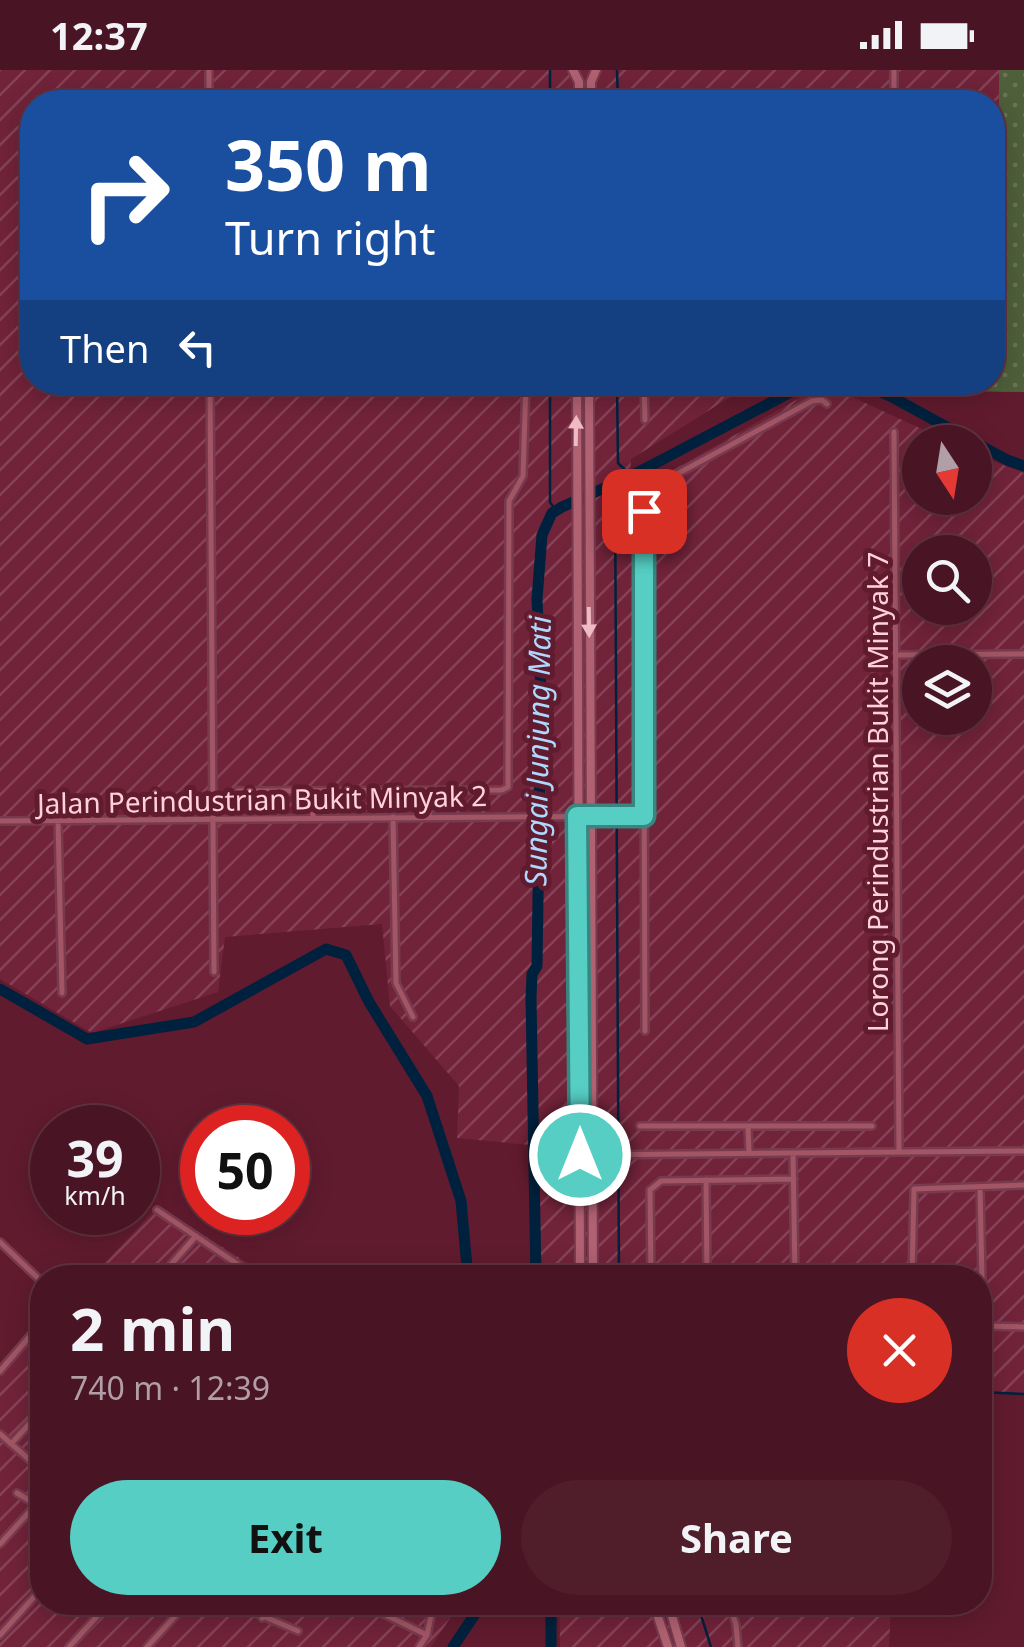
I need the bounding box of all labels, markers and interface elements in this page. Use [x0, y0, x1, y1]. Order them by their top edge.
text: 12:37 [50, 9, 148, 61]
text: 350 m [225, 116, 432, 212]
icon: right [60, 130, 190, 260]
text: Turn right [225, 207, 436, 268]
icon: left [170, 320, 225, 375]
text: Then [60, 322, 150, 374]
one-way arrow [568, 414, 584, 446]
north arrow [902, 425, 992, 515]
map controls [902, 425, 992, 735]
pin [602, 469, 687, 554]
icon: arrive [617, 484, 672, 539]
button: search [902, 535, 992, 625]
street label: Lorong Perindustrian Bukit Minyak 7 [858, 552, 896, 1032]
one-way arrow [581, 606, 597, 638]
water label: Sungai Junjung Mati [514, 614, 560, 887]
button: layers [902, 645, 992, 735]
street label: Jalan Perindustrian Bukit Minyak 2 [34, 776, 487, 822]
position arrow [528, 1103, 632, 1207]
speed limit sign: 50 [180, 1105, 310, 1235]
text: 39 [66, 1124, 124, 1192]
text: km/h [64, 1178, 126, 1212]
text: 2 min [70, 1287, 235, 1369]
button: close [847, 1298, 952, 1403]
text: 740 m · 12:39 [70, 1366, 270, 1409]
button: Exit [70, 1480, 501, 1595]
button: Share [521, 1480, 952, 1595]

